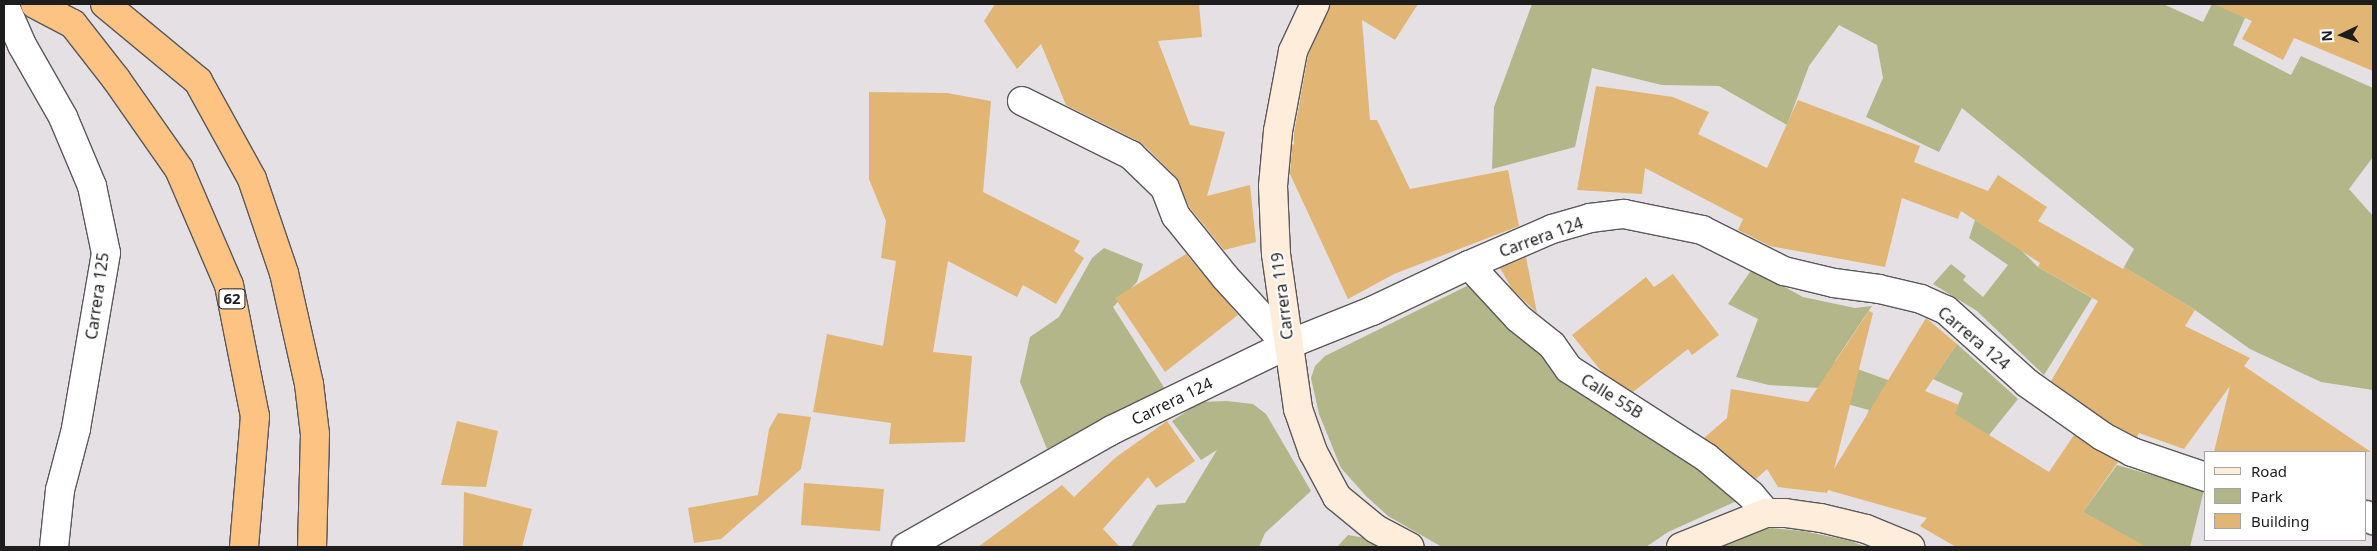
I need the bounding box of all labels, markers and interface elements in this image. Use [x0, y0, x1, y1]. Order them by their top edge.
north arrow [2317, 10, 2367, 60]
text: N [2317, 30, 2336, 42]
street label: Carrera 124 [1496, 213, 1586, 261]
street label: Carrera 125 [81, 251, 113, 341]
street label: Carrera 119 [1267, 251, 1297, 341]
road number: 62 [218, 286, 246, 312]
street label: Carrera 124 [1934, 302, 2014, 374]
street label: Calle 55B [1578, 370, 1646, 422]
street label: Carrera 124 [1128, 373, 1216, 429]
legend [2204, 451, 2367, 541]
text: Road [2251, 461, 2287, 481]
text: Park [2251, 486, 2283, 506]
text: Building [2251, 511, 2309, 531]

